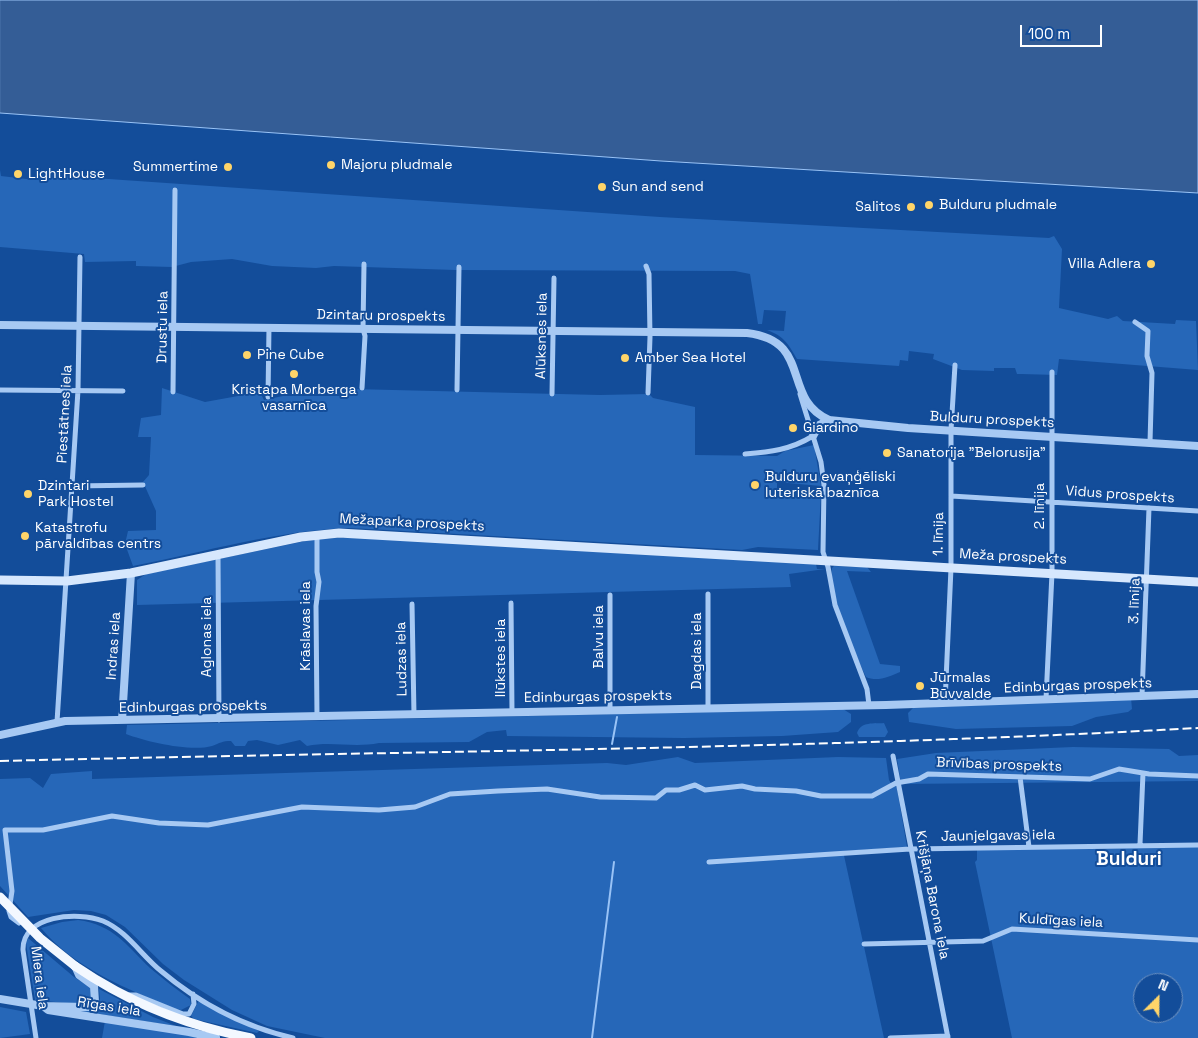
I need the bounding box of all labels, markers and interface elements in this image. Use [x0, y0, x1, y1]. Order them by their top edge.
scale bar [1023, 15, 1106, 47]
text: 100 m [1028, 24, 1070, 43]
place label: Majoru pludmale [341, 157, 453, 173]
place label: Summertime [133, 159, 218, 175]
marker: Majoru pludmale [325, 159, 337, 171]
marker: Summertime [222, 161, 234, 173]
place label: LightHouse [28, 166, 105, 182]
marker: LightHouse [12, 168, 24, 180]
place label: Sun and send [612, 179, 704, 195]
marker: Sun and send [596, 181, 608, 193]
place label: Bulduru pludmale [939, 197, 1057, 213]
place label: Salitos [855, 199, 901, 215]
marker: Bulduru pludmale [923, 199, 935, 211]
marker: Salitos [905, 201, 917, 213]
place label: Villa Adlera [1068, 256, 1141, 272]
marker: Villa Adlera [1145, 258, 1157, 270]
street label: Drustu iela [154, 291, 172, 363]
street label: Alūksnes iela [533, 293, 551, 379]
street label: Dzintaru prospekts [316, 306, 446, 326]
place label: Pine Cube [257, 347, 324, 363]
marker: Pine Cube [241, 349, 253, 361]
place label: Amber Sea Hotel [635, 350, 746, 366]
marker: Amber Sea Hotel [619, 352, 631, 364]
street label: Piestātnes iela [54, 364, 76, 464]
marker: Kristapa Morberga vasarnīca [288, 368, 300, 380]
place label: Kristapa Morberga vasarnīca [232, 382, 356, 414]
street label: Bulduru prospekts [929, 408, 1055, 432]
place label: Giardino [803, 420, 858, 436]
marker: Giardino [787, 422, 799, 434]
place label: Sanatorija "Belorusija" [897, 445, 1046, 461]
marker: Sanatorija "Belorusija" [881, 447, 893, 459]
place label: Bulduru evaņģēliski luteriskā baznīca [765, 469, 896, 502]
place label: Dzintari Park Hostel [38, 478, 114, 511]
marker: Bulduru evaņģēliski luteriskā baznīca [749, 479, 761, 491]
street label: 2. līnija [1032, 483, 1048, 529]
street label: Vidus prospekts [1065, 483, 1175, 507]
marker: Dzintari Park Hostel [22, 488, 34, 500]
street label: Mežaparka prospekts [339, 511, 485, 535]
street label: 1. līnija [930, 512, 948, 556]
place label: Katastrofu pārvaldības centrs [35, 520, 161, 552]
marker: Katastrofu pārvaldības centrs [19, 530, 31, 542]
street label: Meža prospekts [959, 546, 1067, 568]
street label: 3. līnija [1126, 578, 1144, 624]
street label: Krāslavas iela [298, 581, 314, 671]
street label: Aglonas iela [199, 597, 215, 677]
street label: Balvu iela [591, 605, 607, 669]
street label: Indras iela [103, 611, 125, 681]
street label: Dagdas iela [689, 612, 705, 690]
street label: Ilūkstes iela [493, 619, 509, 697]
street label: Ludzas iela [393, 622, 411, 696]
place label: Jūrmalas Būvvalde [930, 670, 991, 702]
street label: Edinburgas prospekts [1004, 675, 1152, 697]
marker: Jūrmalas Būvvalde [914, 680, 926, 692]
street label: Edinburgas prospekts [524, 687, 672, 707]
street label: Edinburgas prospekts [119, 697, 267, 717]
street label: Brīvības prospekts [936, 754, 1062, 776]
street label: Jaunjelgavas iela [941, 827, 1055, 845]
street label: Krišjāņa Barona iela [911, 829, 953, 961]
district label: Bulduri [1096, 849, 1162, 871]
street label: Kuldīgas iela [1018, 910, 1104, 932]
street label: Miera iela [27, 945, 51, 1011]
north arrow [1133, 973, 1183, 1023]
text: N [1156, 975, 1171, 995]
street label: Rīgas iela [76, 994, 142, 1020]

